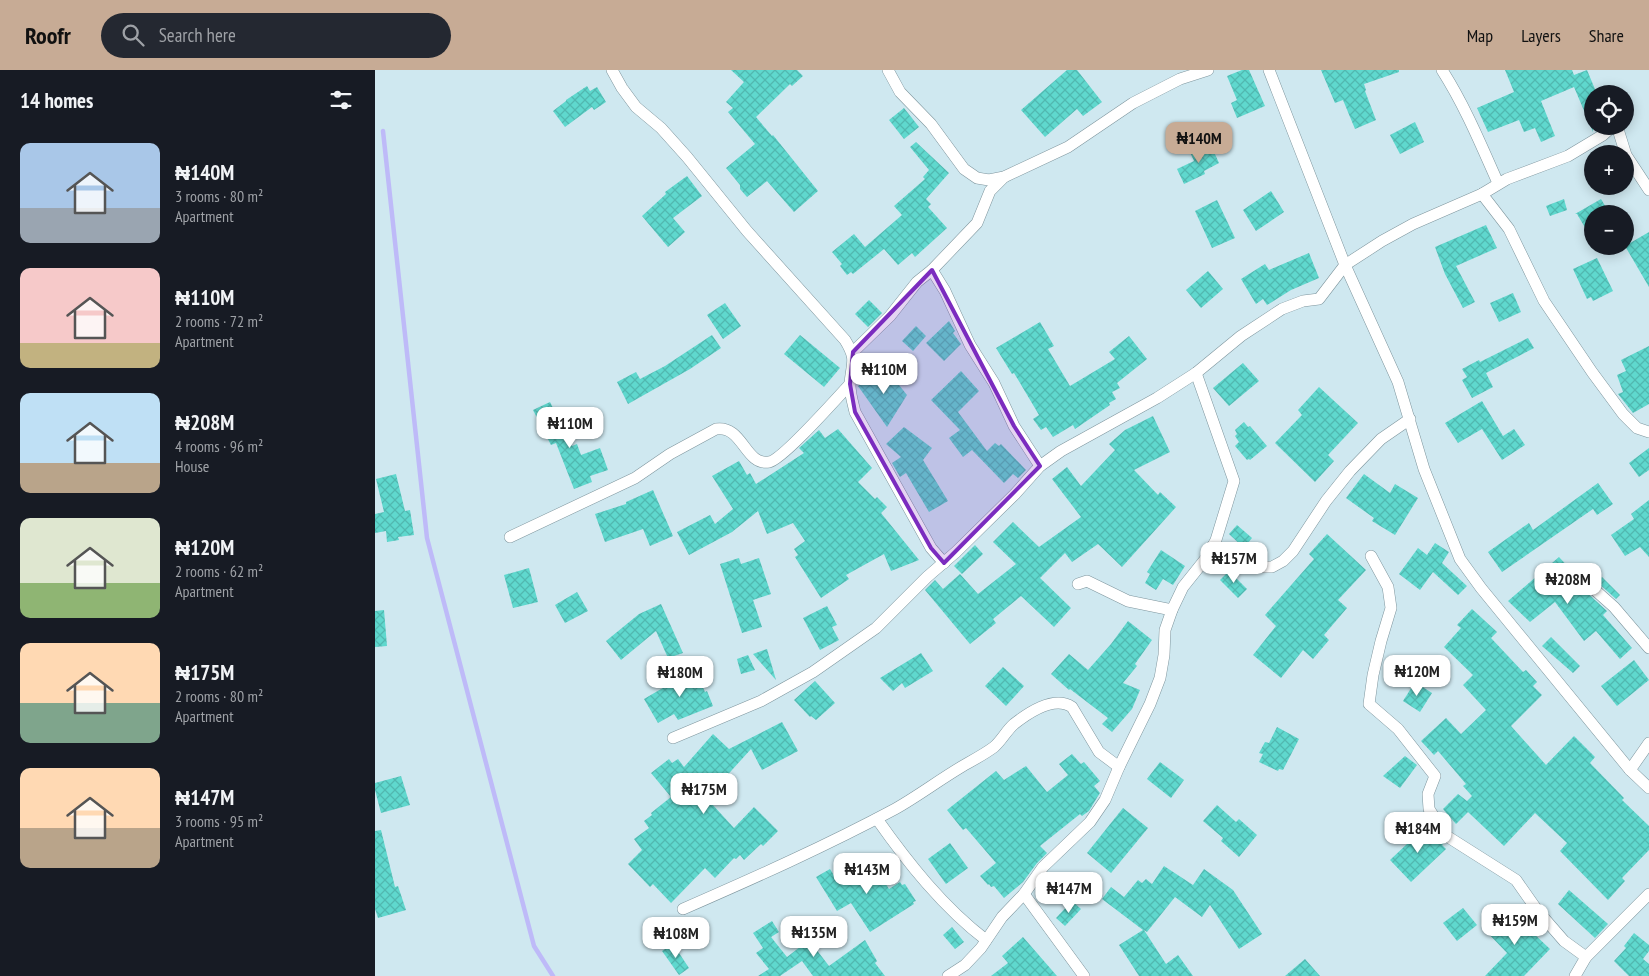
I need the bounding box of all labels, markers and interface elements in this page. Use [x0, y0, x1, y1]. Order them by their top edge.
search box [101, 13, 451, 58]
text: Roofr [25, 20, 71, 51]
icon: search [119, 21, 147, 49]
text: Search here [159, 23, 236, 47]
text: Map [1467, 24, 1493, 47]
text: Layers [1521, 24, 1561, 47]
text: Share [1589, 24, 1624, 47]
map controls [1584, 85, 1634, 255]
button: locate [1584, 85, 1634, 135]
icon: filters [327, 86, 355, 114]
text: 14 homes [20, 87, 93, 114]
pin: ₦140M [1164, 122, 1234, 164]
text: ₦140M [1176, 128, 1222, 148]
button: + [1584, 145, 1634, 195]
text: ₦140M [175, 159, 234, 186]
icon: home [60, 163, 120, 223]
text: 3 rooms · 80 m² [175, 186, 263, 206]
button: − [1584, 205, 1634, 255]
text: Apartment [175, 206, 234, 226]
text: ₦110M [175, 284, 234, 311]
icon: home [60, 288, 120, 348]
text: 2 rooms · 72 m² [175, 311, 263, 331]
text: Apartment [175, 331, 234, 351]
pin: ₦110M [849, 352, 919, 395]
text: ₦110M [861, 359, 907, 379]
pin: ₦110M [535, 406, 605, 449]
text: ₦208M [175, 409, 234, 436]
icon: home [60, 413, 120, 473]
text: ₦110M [547, 413, 593, 433]
text: 4 rooms · 96 m² [175, 436, 263, 456]
text: House [175, 456, 209, 476]
text: ₦120M [175, 534, 234, 561]
icon: home [60, 538, 120, 598]
pin: ₦157M [1199, 542, 1269, 584]
text: ₦157M [1211, 548, 1257, 568]
text: 2 rooms · 62 m² [175, 561, 263, 581]
pin: ₦208M [1533, 562, 1603, 605]
text: ₦208M [1545, 569, 1591, 589]
text: Apartment [175, 581, 234, 601]
pin: ₦120M [1382, 654, 1452, 697]
pin: ₦180M [645, 656, 715, 698]
text: ₦175M [175, 659, 234, 686]
text: ₦120M [1394, 661, 1440, 681]
text: ₦180M [657, 662, 703, 682]
icon: home [60, 663, 120, 723]
text: 2 rooms · 80 m² [175, 686, 263, 706]
text: Apartment [175, 706, 234, 726]
pin: ₦175M [669, 772, 739, 815]
text: ₦175M [681, 779, 727, 799]
text: ₦147M [175, 784, 234, 811]
icon: home [60, 788, 120, 848]
text: 3 rooms · 95 m² [175, 811, 263, 831]
pin: ₦184M [1383, 812, 1453, 854]
text: ₦184M [1395, 818, 1441, 838]
text: Apartment [175, 831, 234, 851]
pin: ₦143M [832, 852, 902, 895]
text: ₦143M [844, 859, 890, 879]
pin: ₦147M [1034, 872, 1104, 914]
text: ₦147M [1046, 878, 1092, 898]
pin: ₦159M [1480, 904, 1550, 946]
text: ₦159M [1492, 910, 1538, 930]
pin: ₦108M [641, 916, 711, 959]
pin: ₦135M [779, 916, 849, 958]
text: ₦135M [791, 922, 837, 942]
text: ₦108M [653, 923, 699, 943]

